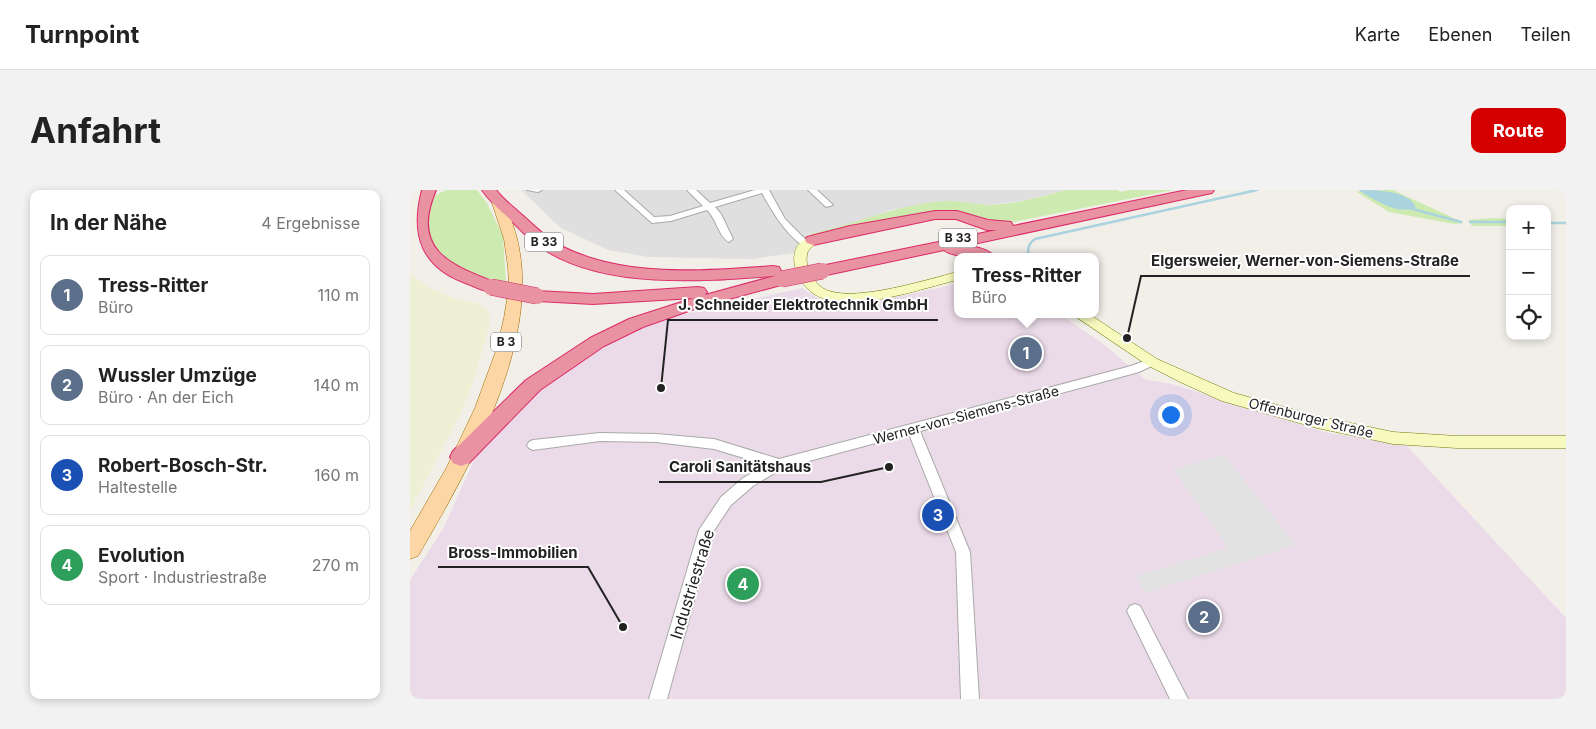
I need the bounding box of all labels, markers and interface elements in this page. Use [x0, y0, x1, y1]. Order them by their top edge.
text: Turnpoint [25, 20, 139, 49]
text: Karte [1355, 24, 1400, 45]
text: Ebenen [1428, 24, 1492, 45]
text: Teilen [1520, 24, 1571, 45]
button: Route [1471, 108, 1566, 153]
text: Anfahrt [30, 109, 161, 151]
map controls [1506, 205, 1551, 340]
button: + [1506, 205, 1551, 250]
text: In der Nähe [50, 210, 167, 235]
text: 4 Ergebnisse [261, 213, 360, 233]
road number: B 33 [939, 228, 977, 248]
road number: B 33 [525, 232, 563, 252]
callout: Elgersweier, Werner-von-Siemens-Straße [1141, 246, 1470, 276]
button: − [1506, 250, 1551, 295]
text: Elgersweier, Werner-von-Siemens-Straße [1151, 251, 1459, 270]
popup [954, 253, 1099, 318]
text: Tress-Ritter [971, 264, 1082, 287]
text: Tress-Ritter [98, 274, 208, 297]
text: 1 [64, 285, 70, 305]
text: 110 m [317, 285, 359, 305]
text: Büro [971, 287, 1007, 307]
callout: J. Schneider Elektrotechnik GmbH [668, 290, 938, 320]
text: J. Schneider Elektrotechnik GmbH [678, 295, 928, 314]
button: locate [1506, 295, 1551, 340]
text: Büro [98, 297, 133, 317]
road number: B 3 [491, 332, 521, 352]
pin: 1 [1010, 334, 1042, 372]
text: Wussler Umzüge [98, 364, 257, 387]
text: 2 [62, 375, 72, 395]
text: 140 m [314, 375, 359, 395]
street label: Werner-von-Siemens-Straße [871, 382, 1061, 448]
text: Büro · An der Eich [98, 387, 234, 407]
street label: Offenburger Straße [1247, 394, 1375, 441]
your location [1158, 402, 1184, 428]
callout: Caroli Sanitätshaus [659, 452, 821, 482]
text: Robert-Bosch-Str. [98, 454, 268, 477]
text: Caroli Sanitätshaus [669, 457, 811, 476]
text: 3 [62, 465, 72, 485]
text: 160 m [314, 465, 359, 485]
text: Haltestelle [98, 477, 177, 497]
pin: 3 [922, 496, 954, 534]
street label: Industriestraße [666, 527, 718, 641]
callout: Bross-Immobilien [438, 537, 588, 567]
text: Bross-Immobilien [448, 543, 578, 562]
text: Evolution [98, 544, 185, 567]
text: 4 [62, 555, 72, 575]
text: 270 m [312, 555, 359, 575]
pin: 4 [727, 565, 759, 603]
text: Sport · Industriestraße [98, 567, 267, 587]
pin: 2 [1188, 598, 1220, 636]

